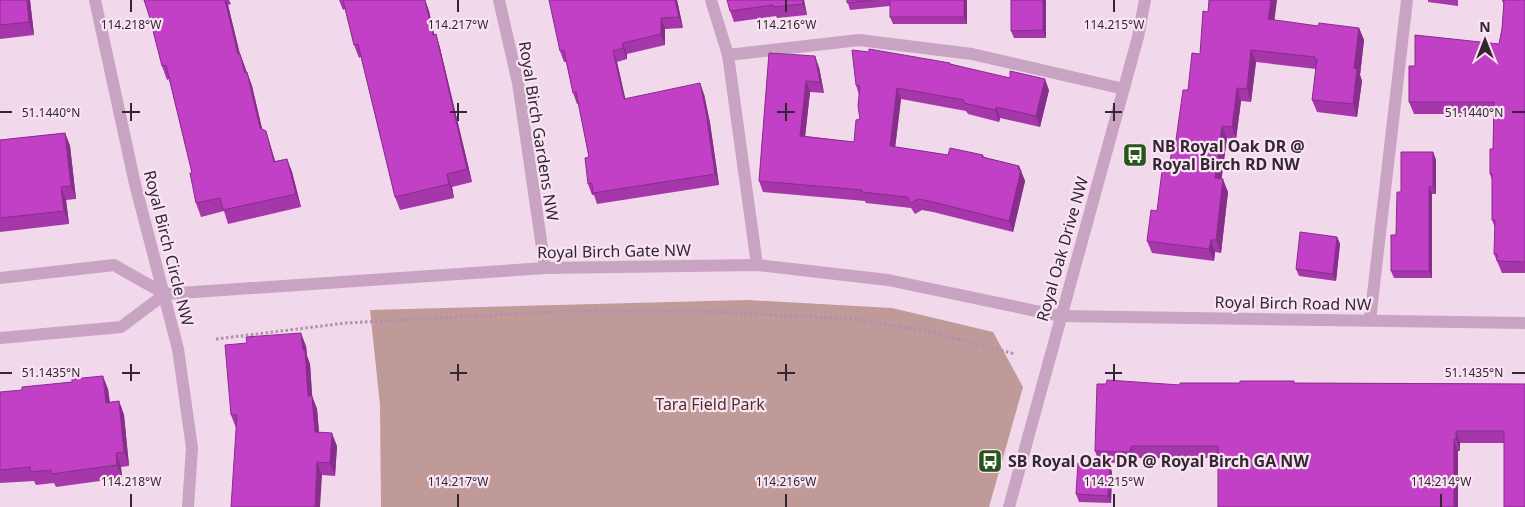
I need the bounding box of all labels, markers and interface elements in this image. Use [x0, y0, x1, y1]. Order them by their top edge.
north arrow [1460, 15, 1510, 65]
text: 114.218°W [101, 16, 161, 33]
text: 114.217°W [428, 16, 488, 33]
text: 114.216°W [756, 16, 816, 33]
text: 114.215°W [1084, 16, 1144, 33]
text: N [1479, 17, 1491, 36]
street label: Royal Birch Gardens NW [514, 39, 564, 223]
text: 51.1440°N [22, 104, 80, 121]
text: 51.1440°N [1445, 104, 1503, 121]
place label: NB Royal Oak DR @ Royal Birch RD NW [1152, 135, 1305, 175]
bus stop icon: NB Royal Oak DR @ Royal Birch RD NW [1122, 142, 1148, 168]
street label: Royal Birch Circle NW [139, 168, 199, 328]
street label: Royal Oak Drive NW [1031, 174, 1093, 324]
street label: Royal Birch Gate NW [537, 239, 691, 263]
street label: Royal Birch Road NW [1214, 291, 1372, 315]
text: 51.1435°N [22, 364, 80, 381]
text: 51.1435°N [1445, 364, 1503, 381]
park label: Tara Field Park [655, 393, 765, 415]
bus stop icon: SB Royal Oak DR @ Royal Birch GA NW [977, 448, 1003, 474]
place label: SB Royal Oak DR @ Royal Birch GA NW [1008, 450, 1309, 472]
text: 114.218°W [101, 473, 161, 490]
text: 114.217°W [428, 473, 488, 490]
text: 114.216°W [756, 473, 816, 490]
text: 114.215°W [1084, 473, 1144, 490]
text: 114.214°W [1411, 473, 1471, 490]

